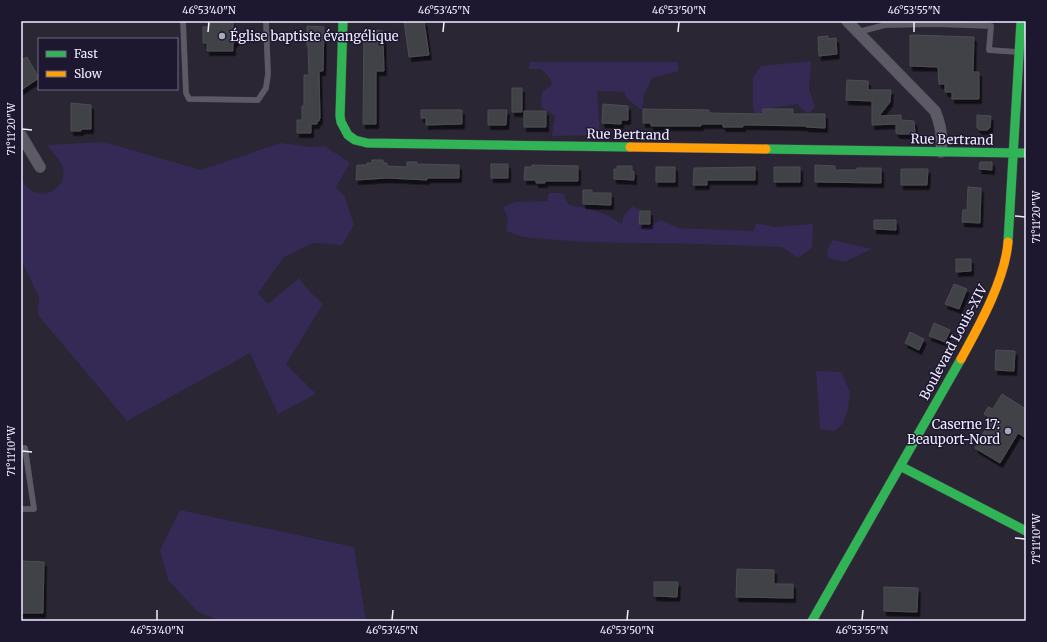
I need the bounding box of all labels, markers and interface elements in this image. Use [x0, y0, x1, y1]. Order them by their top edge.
text: 46°53'40"N [182, 4, 236, 17]
text: 46°53'45"N [418, 4, 470, 17]
text: 46°53'50"N [652, 4, 706, 17]
text: 46°53'55"N [888, 4, 941, 17]
place label: Église baptiste évangélique [230, 27, 399, 45]
marker: Église baptiste évangélique [217, 31, 227, 41]
legend [38, 38, 178, 90]
text: Fast [74, 46, 98, 61]
text: Slow [74, 66, 103, 81]
text: 71°11'20"W [5, 102, 18, 155]
street label: Rue Bertrand [586, 125, 670, 144]
street label: Rue Bertrand [910, 130, 994, 149]
text: 71°11'20"W [1030, 190, 1043, 243]
street label: Boulevard Louis-XIV [916, 281, 991, 403]
place label: Caserne 17: Beauport-Nord [907, 416, 1000, 448]
text: 71°11'10"W [5, 425, 18, 476]
marker: Caserne 17: Beauport-Nord [1003, 426, 1013, 436]
text: 71°11'10"W [1030, 513, 1043, 564]
text: 46°53'40"N [130, 624, 184, 637]
text: 46°53'45"N [366, 624, 418, 637]
text: 46°53'50"N [600, 624, 654, 637]
text: 46°53'55"N [836, 624, 889, 637]

